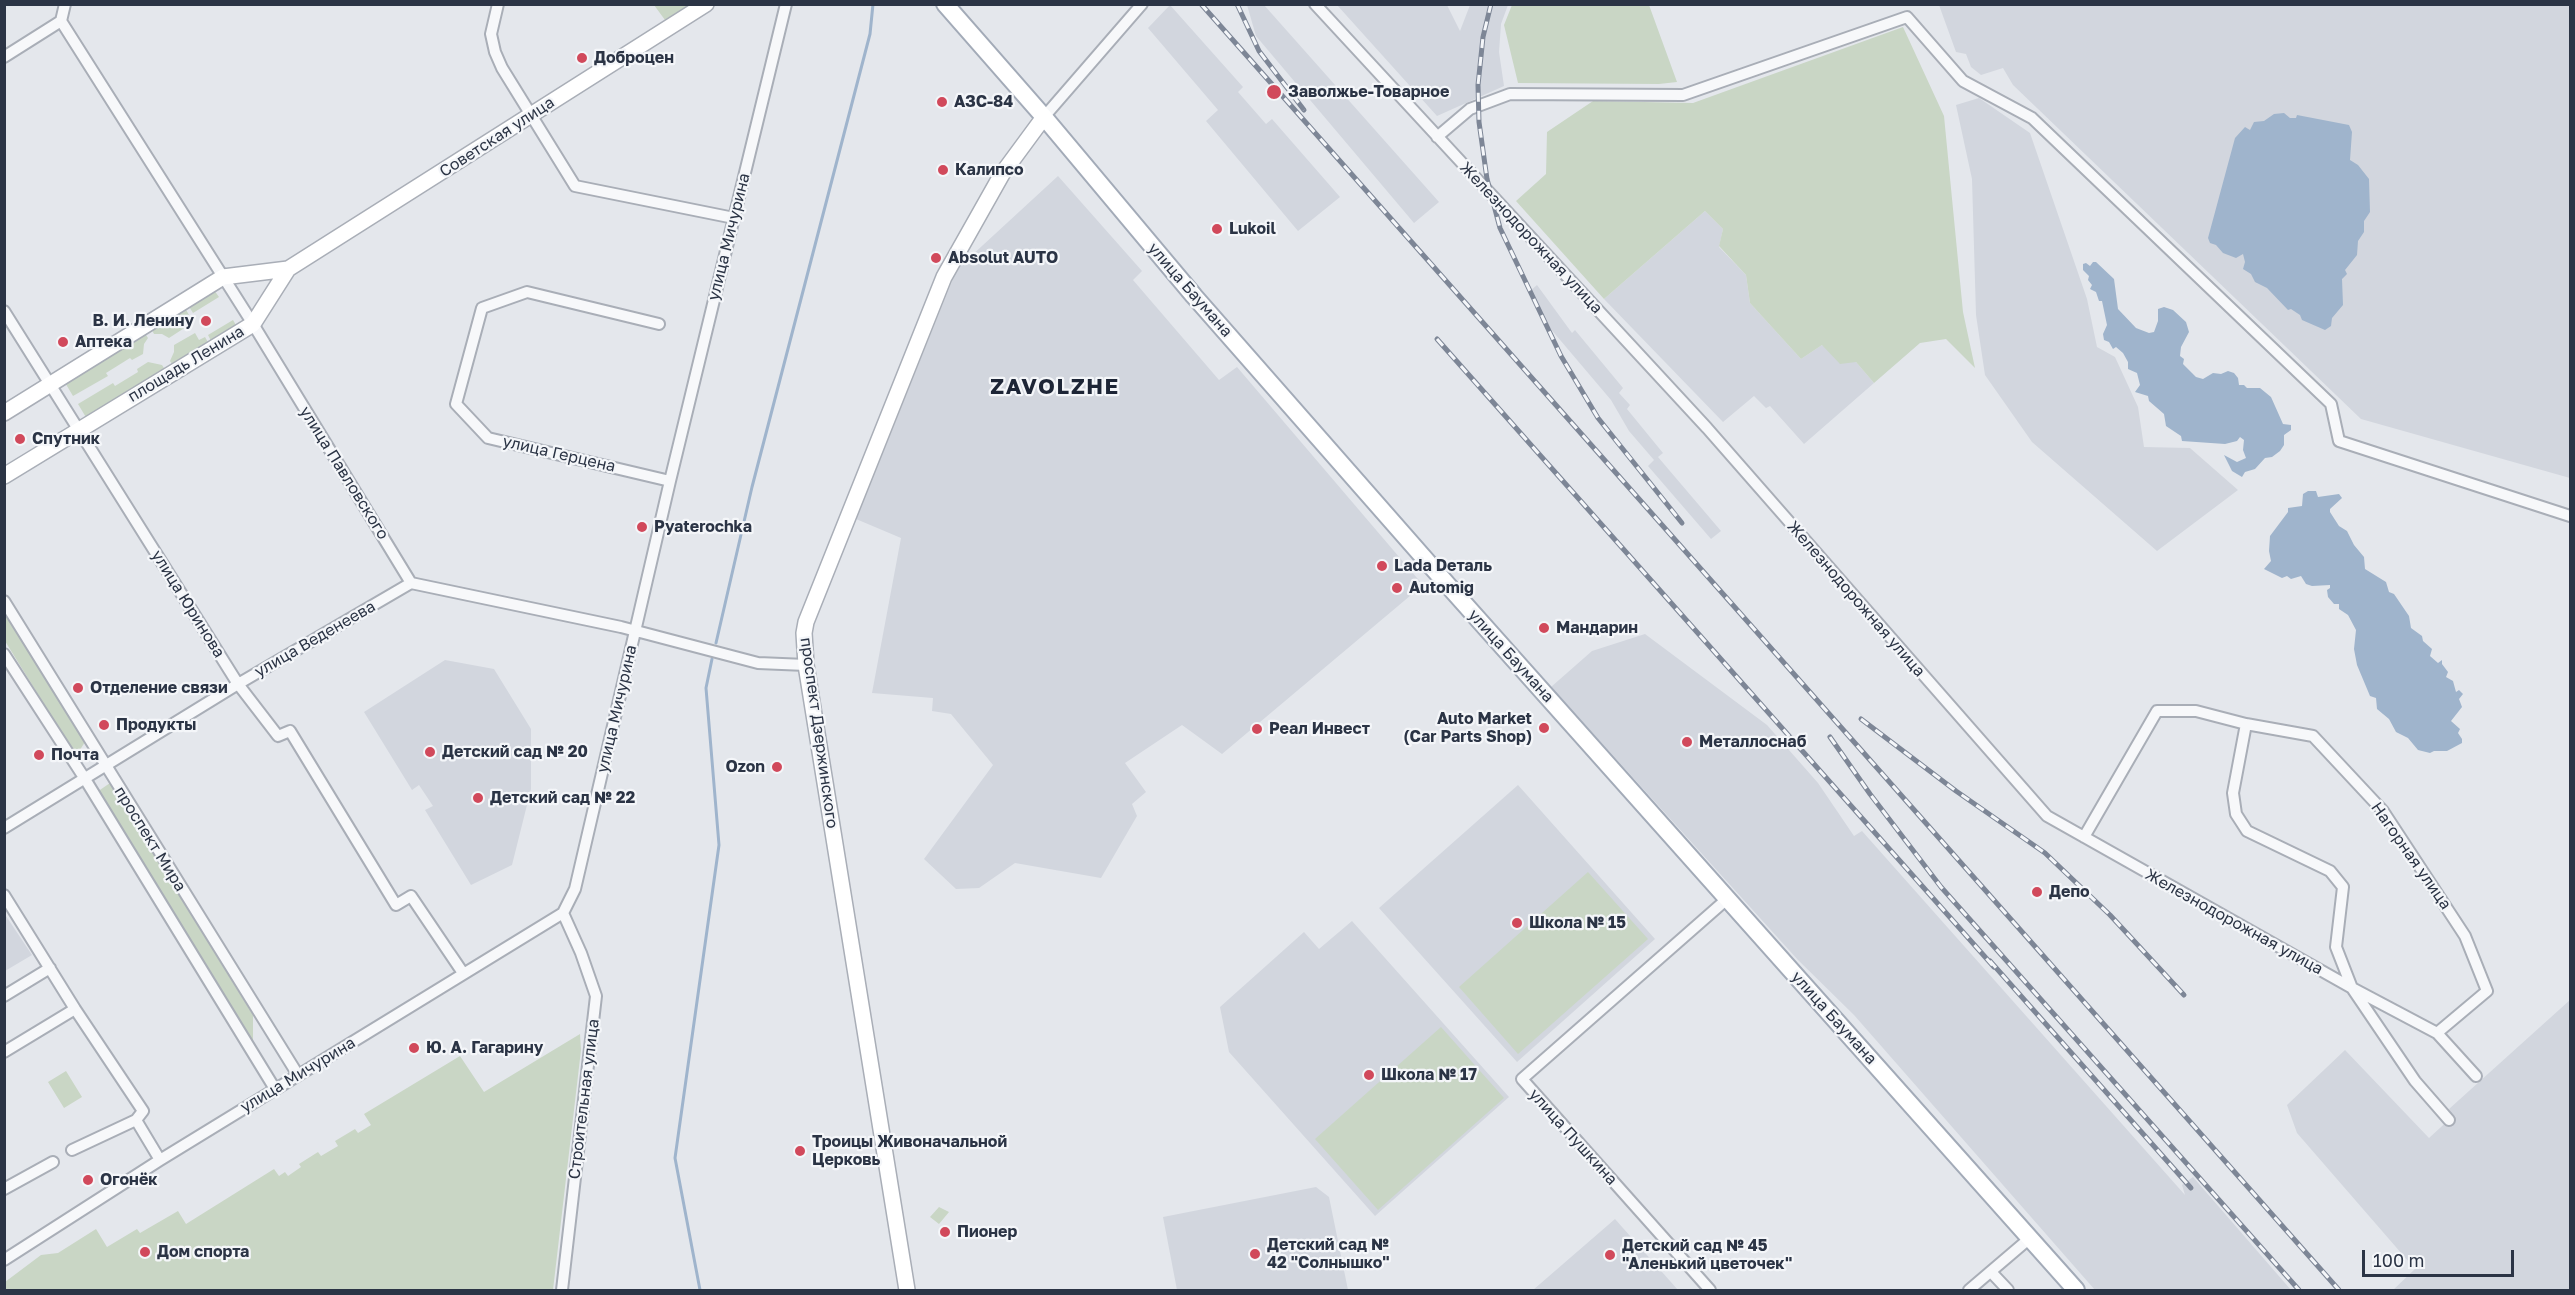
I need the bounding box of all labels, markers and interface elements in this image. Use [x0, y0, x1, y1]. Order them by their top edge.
place label: Доброцен [594, 48, 674, 68]
marker: Доброцен [575, 51, 589, 65]
place label: Заволжье-Товарное [1288, 82, 1449, 102]
marker: Заволжье-Товарное [1265, 83, 1283, 101]
place label: АЗС-84 [954, 92, 1013, 112]
street label: Советская улица [436, 93, 558, 181]
marker: АЗС-84 [935, 95, 949, 109]
street label: Железнодорожная улица [1456, 158, 1606, 318]
place label: Калипсо [955, 160, 1024, 180]
marker: Калипсо [936, 163, 950, 177]
street label: улица Мичурина [704, 171, 754, 303]
place label: Lukoil [1229, 219, 1276, 239]
marker: Lukoil [1210, 222, 1224, 236]
street label: улица Баумана [1144, 239, 1236, 341]
place label: Absolut AUTO [948, 248, 1058, 268]
marker: Absolut AUTO [929, 251, 943, 265]
place label: В. И. Ленину [92, 311, 194, 331]
marker: В. И. Ленину [199, 314, 213, 328]
street label: площадь Ленина [124, 322, 248, 406]
place label: Аптека [75, 332, 132, 352]
marker: Аптека [56, 335, 70, 349]
district label: ZAVOLZHE [990, 374, 1120, 400]
street label: улица Павловского [295, 403, 393, 543]
place label: Спутник [32, 429, 100, 449]
marker: Спутник [13, 432, 27, 446]
street label: улица Герцена [501, 432, 617, 476]
place label: Pyaterochka [654, 517, 752, 537]
street label: Железнодорожная улица [1783, 517, 1929, 681]
marker: Pyaterochka [635, 520, 649, 534]
street label: улица Юринова [147, 547, 229, 661]
place label: Lada Dеталь [1394, 556, 1492, 576]
marker: Lada Dеталь [1375, 559, 1389, 573]
place label: Automig [1409, 578, 1474, 598]
marker: Automig [1390, 581, 1404, 595]
street label: улица Веденеева [251, 597, 379, 681]
street label: улица Баумана [1464, 606, 1558, 706]
place label: Мандарин [1556, 618, 1638, 638]
marker: Мандарин [1537, 621, 1551, 635]
street label: проспект Дзержинского [796, 636, 842, 830]
street label: улица Мичурина [593, 643, 641, 775]
place label: Отделение связи [90, 678, 228, 698]
marker: Отделение связи [71, 681, 85, 695]
place label: Auto Market (Car Parts Shop) [1403, 709, 1532, 747]
place label: Продукты [116, 715, 196, 735]
marker: Продукты [97, 718, 111, 732]
place label: Реал Инвест [1269, 719, 1370, 739]
marker: Auto Market (Car Parts Shop) [1537, 721, 1551, 735]
marker: Реал Инвест [1250, 722, 1264, 736]
place label: Металлоснаб [1699, 732, 1806, 752]
marker: Металлоснаб [1680, 735, 1694, 749]
place label: Детский сад № 20 [442, 742, 588, 762]
place label: Почта [51, 745, 99, 765]
marker: Детский сад № 20 [423, 745, 437, 759]
marker: Почта [32, 748, 46, 762]
place label: Ozon [725, 757, 765, 777]
marker: Ozon [770, 760, 784, 774]
street label: проспект Мира [110, 783, 190, 895]
place label: Детский сад № 22 [490, 788, 635, 808]
marker: Детский сад № 22 [471, 791, 485, 805]
street label: Нагорная улица [2367, 799, 2455, 913]
street label: Железнодорожная улица [2142, 865, 2326, 979]
place label: Депо [2049, 882, 2090, 902]
marker: Депо [2030, 885, 2044, 899]
place label: Школа № 15 [1529, 913, 1626, 933]
marker: Школа № 15 [1510, 916, 1524, 930]
street label: улица Баумана [1787, 968, 1881, 1068]
street label: Строительная улица [565, 1018, 603, 1180]
street label: улица Мичурина [237, 1033, 359, 1117]
place label: Ю. А. Гагарину [426, 1038, 543, 1058]
marker: Ю. А. Гагарину [407, 1041, 421, 1055]
place label: Школа № 17 [1381, 1065, 1477, 1085]
marker: Школа № 17 [1362, 1068, 1376, 1082]
street label: улица Пушкина [1525, 1085, 1621, 1189]
place label: Троицы Живоначальной Церковь [812, 1132, 1007, 1170]
marker: Троицы Живоначальной Церковь [793, 1144, 807, 1158]
place label: Огонёк [100, 1170, 158, 1190]
marker: Огонёк [81, 1173, 95, 1187]
place label: Пионер [957, 1222, 1017, 1242]
marker: Пионер [938, 1225, 952, 1239]
place label: Детский сад № 42 "Солнышко" [1267, 1235, 1390, 1273]
place label: Детский сад № 45 "Аленький цветочек" [1622, 1236, 1792, 1274]
scale bar [2365, 1238, 2516, 1276]
place label: Дом спорта [157, 1242, 249, 1262]
marker: Дом спорта [138, 1245, 152, 1259]
marker: Детский сад № 42 "Солнышко" [1248, 1247, 1262, 1261]
marker: Детский сад № 45 "Аленький цветочек" [1603, 1248, 1617, 1262]
text: 100 m [2373, 1249, 2424, 1271]

